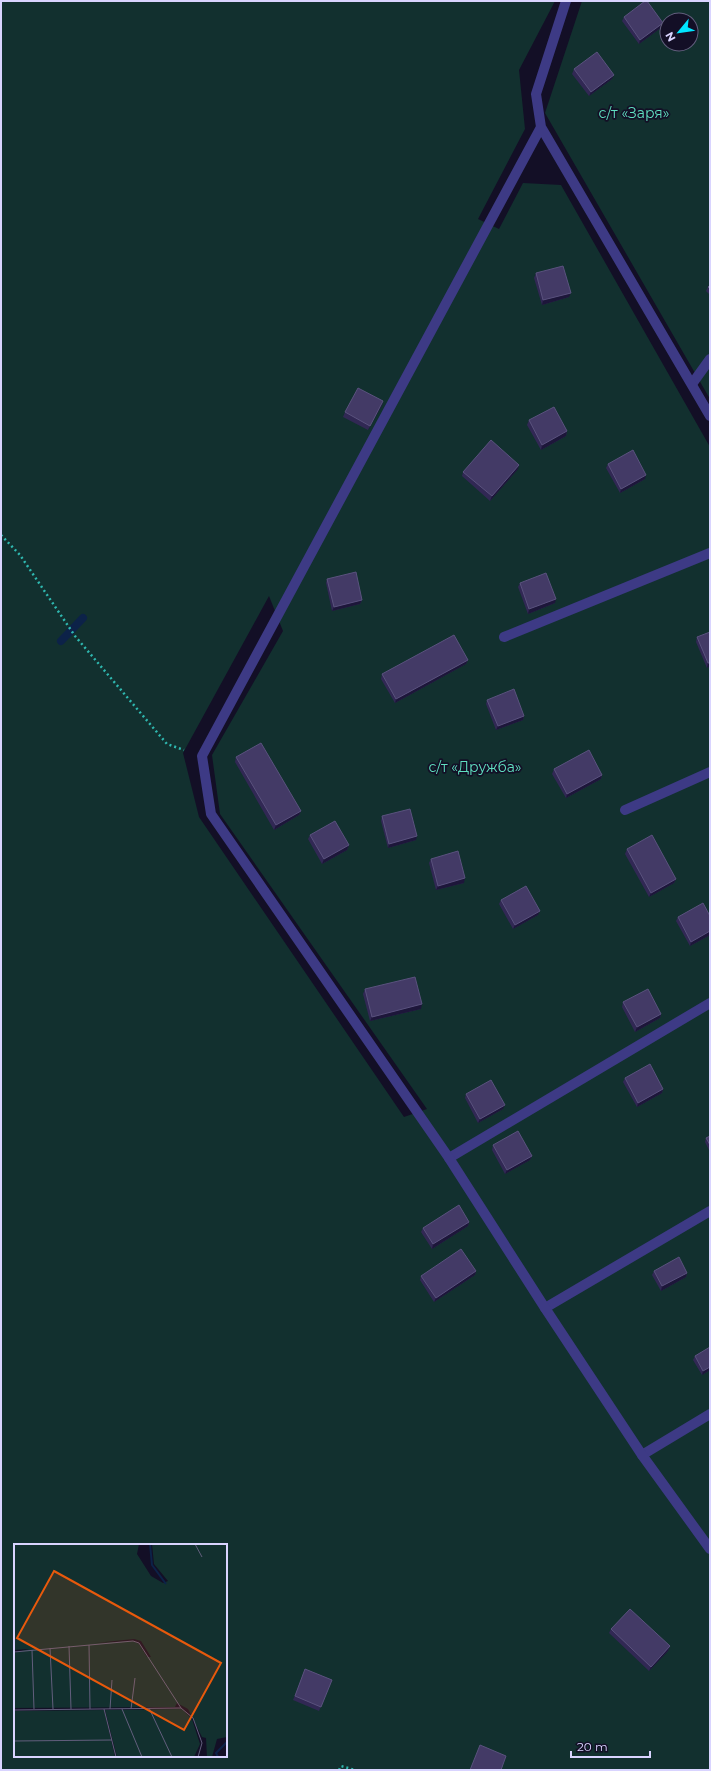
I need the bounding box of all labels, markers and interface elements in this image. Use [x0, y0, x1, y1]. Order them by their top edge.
north arrow [659, 12, 699, 52]
text: N [662, 30, 679, 44]
park label: с/т «Заря» [599, 104, 669, 122]
park label: с/т «Дружба» [428, 758, 522, 776]
inset map [14, 1544, 227, 1757]
scale bar [571, 1733, 650, 1759]
text: 20 m [577, 1739, 608, 1754]

